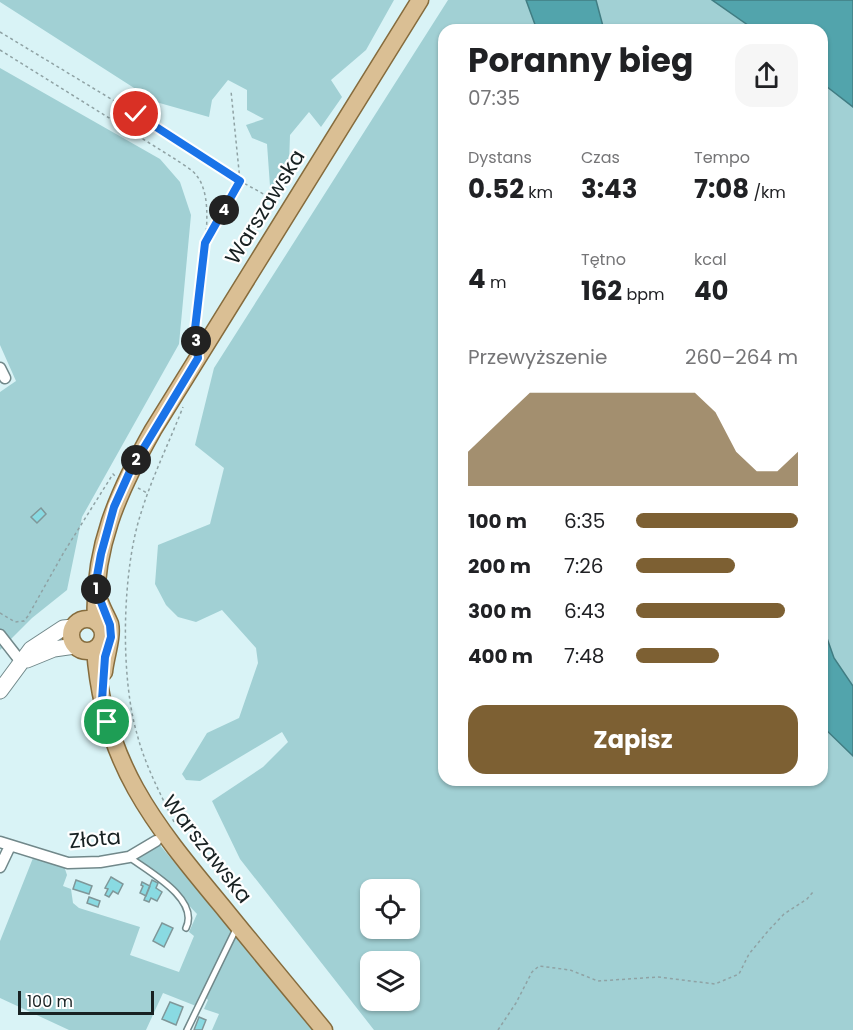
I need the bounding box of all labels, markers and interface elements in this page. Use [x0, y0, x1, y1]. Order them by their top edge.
text: Poranny bieg [468, 37, 693, 84]
button: share [735, 44, 798, 107]
text: 07:35 [468, 84, 520, 112]
pin [110, 88, 161, 139]
icon: check [119, 97, 152, 130]
street label: Warszawska [218, 144, 311, 270]
text: Dystans [468, 146, 532, 169]
text: Czas [581, 146, 620, 169]
text: Tempo [694, 146, 750, 169]
text: 0.52 [468, 171, 524, 207]
text: 3:43 [581, 171, 637, 207]
text: 7:08 [694, 171, 749, 207]
text: km [524, 181, 553, 204]
text: /km [749, 181, 786, 204]
pin: 4 [209, 195, 239, 225]
text: 4 [219, 198, 229, 221]
text: Tętno [581, 248, 626, 271]
text: kcal [694, 248, 727, 271]
text: 4 [468, 261, 486, 297]
text: m [486, 271, 506, 294]
text: 162 [581, 273, 622, 309]
text: 40 [694, 273, 729, 309]
text: bpm [622, 283, 665, 306]
pin: 3 [181, 326, 211, 356]
text: 3 [191, 329, 201, 352]
text: Przewyższenie [468, 343, 607, 371]
text: 260–264 m [685, 343, 798, 371]
pin: 2 [121, 445, 151, 475]
text: 2 [131, 448, 141, 471]
text: 100 m [468, 507, 527, 535]
text: 6:35 [564, 507, 605, 535]
text: 200 m [468, 552, 531, 580]
text: 7:26 [564, 552, 603, 580]
pin: 1 [81, 574, 111, 604]
text: 1 [93, 577, 99, 600]
text: 300 m [468, 597, 532, 625]
text: 6:43 [564, 597, 605, 625]
text: 400 m [468, 642, 533, 670]
text: 7:48 [564, 642, 604, 670]
pin [81, 696, 132, 747]
icon: arrive [90, 705, 123, 738]
button: Zapisz [468, 705, 798, 774]
street label: Warszawska [156, 788, 259, 909]
street label: Złota [68, 822, 122, 855]
map controls [360, 879, 420, 1011]
button: locate [360, 879, 420, 939]
button: layers [360, 951, 420, 1011]
scale bar [18, 988, 154, 1016]
text: 100 m [27, 990, 73, 1013]

